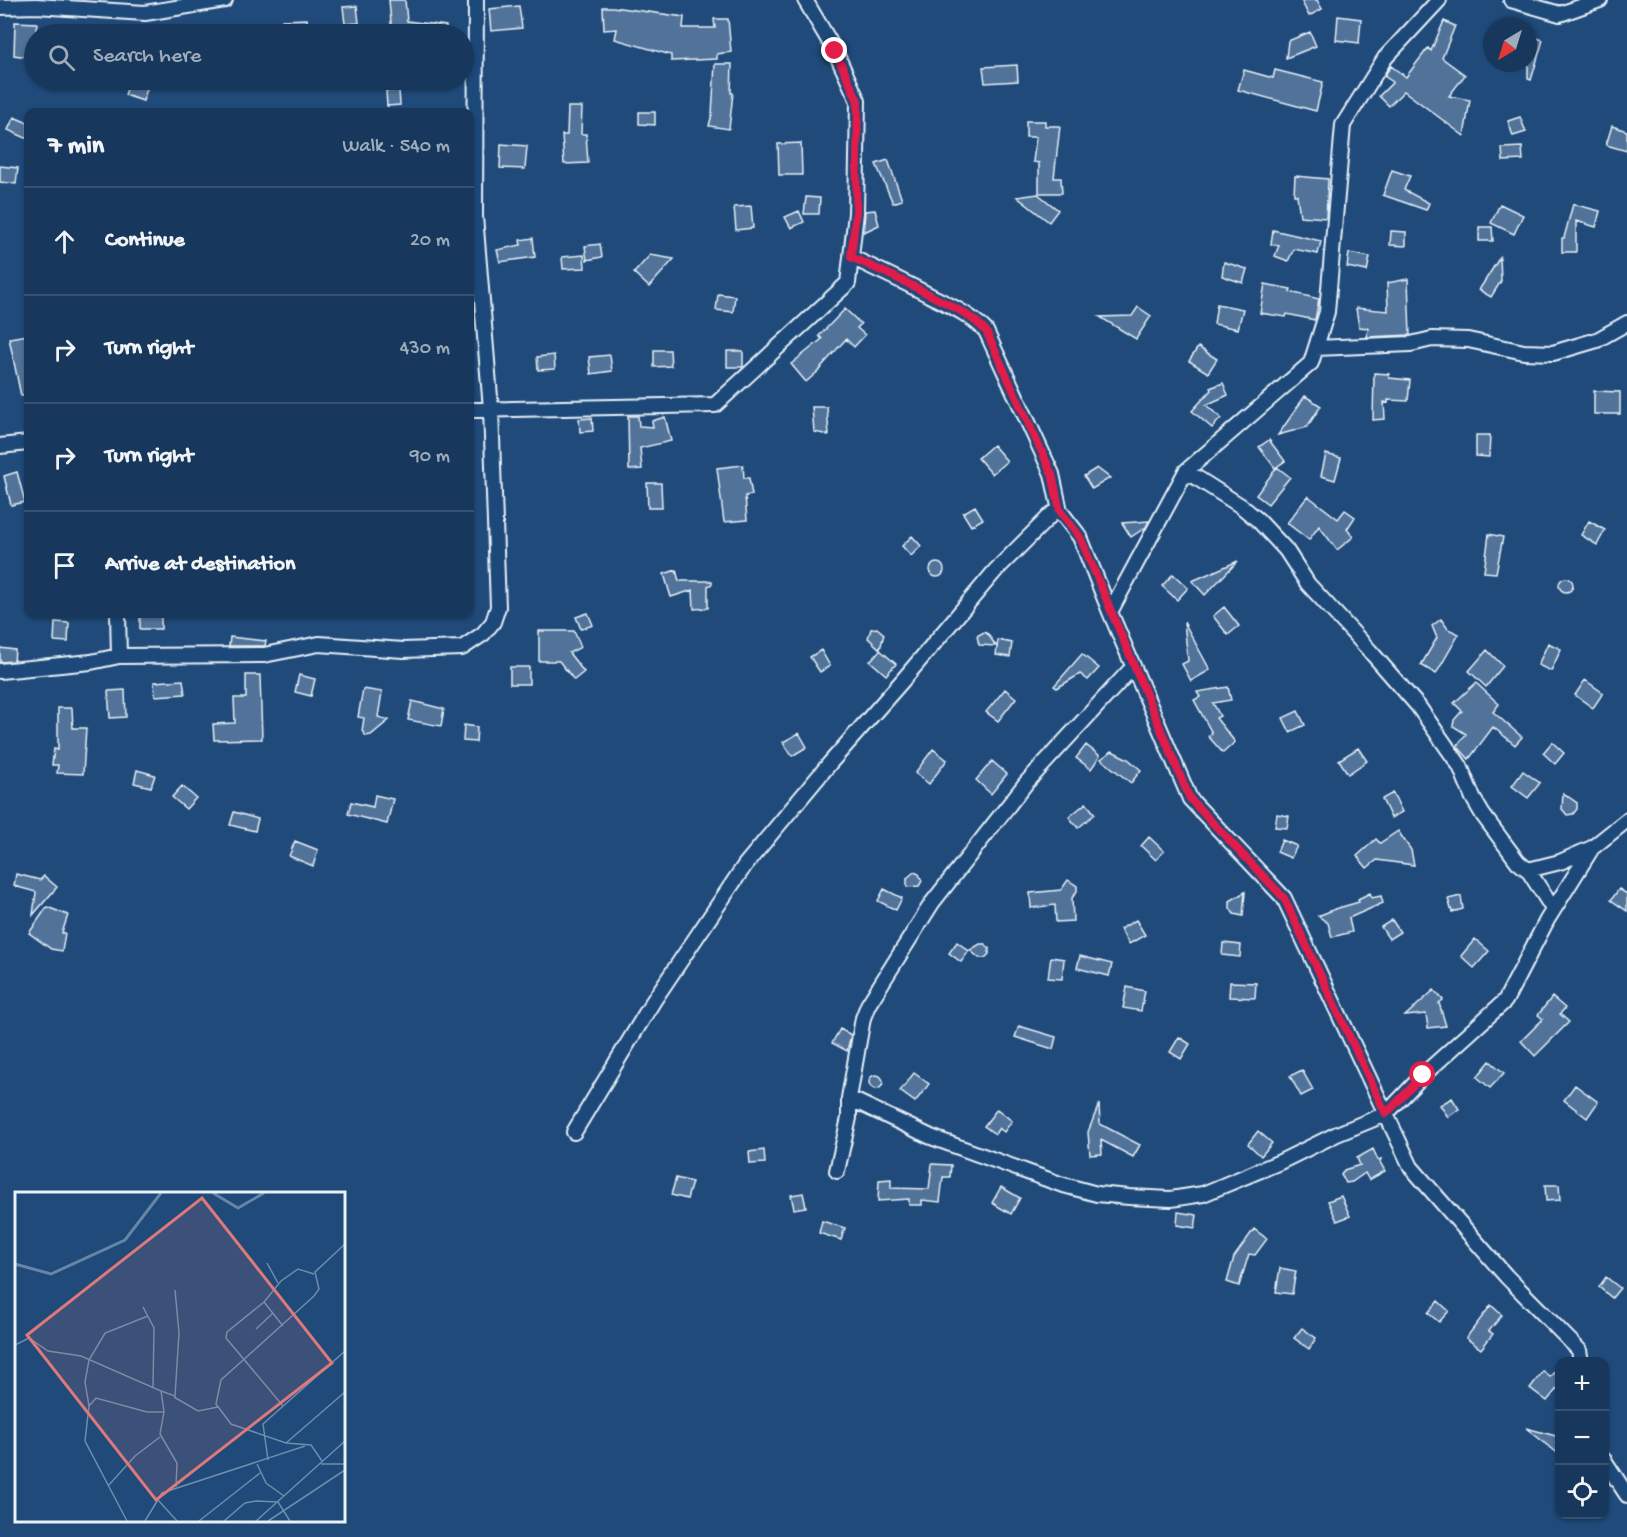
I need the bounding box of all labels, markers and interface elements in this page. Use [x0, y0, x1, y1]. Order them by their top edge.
north arrow [1483, 18, 1537, 72]
search box [24, 24, 474, 90]
route end [821, 37, 847, 63]
icon: search [45, 41, 78, 74]
text: Search here [93, 44, 201, 70]
text: 7 min [48, 132, 104, 163]
text: Walk · 540 m [343, 136, 450, 159]
icon: ahead [48, 225, 81, 258]
text: Continue [105, 228, 185, 254]
text: 20 m [410, 230, 450, 253]
icon: right [48, 333, 81, 366]
text: Turn right [105, 336, 193, 362]
text: 430 m [400, 338, 450, 361]
icon: right [48, 441, 81, 474]
text: Turn right [105, 444, 193, 470]
text: 90 m [410, 446, 450, 469]
icon: arrive [48, 549, 81, 582]
text: Arrive at destination [105, 552, 295, 578]
route start [1409, 1061, 1435, 1087]
inset map [15, 1192, 345, 1522]
map controls [1555, 1357, 1609, 1519]
button: + [1555, 1357, 1609, 1411]
button: − [1555, 1411, 1609, 1465]
button: locate [1555, 1465, 1609, 1519]

